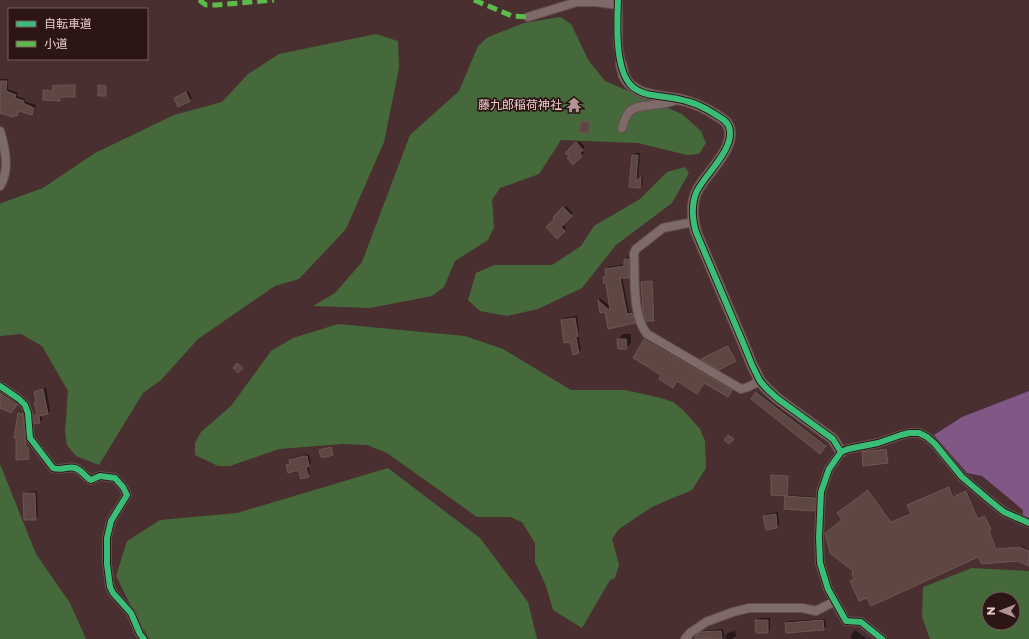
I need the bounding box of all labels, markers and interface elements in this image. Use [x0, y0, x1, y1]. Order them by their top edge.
legend [8, 8, 148, 60]
text: 自転車道 [44, 16, 92, 31]
text: 小道 [44, 36, 68, 51]
temple icon: 藤九郎稲荷神社 [565, 96, 583, 114]
place label: 藤九郎稲荷神社 [478, 97, 562, 112]
north arrow [981, 591, 1021, 631]
text: N [984, 607, 998, 615]

